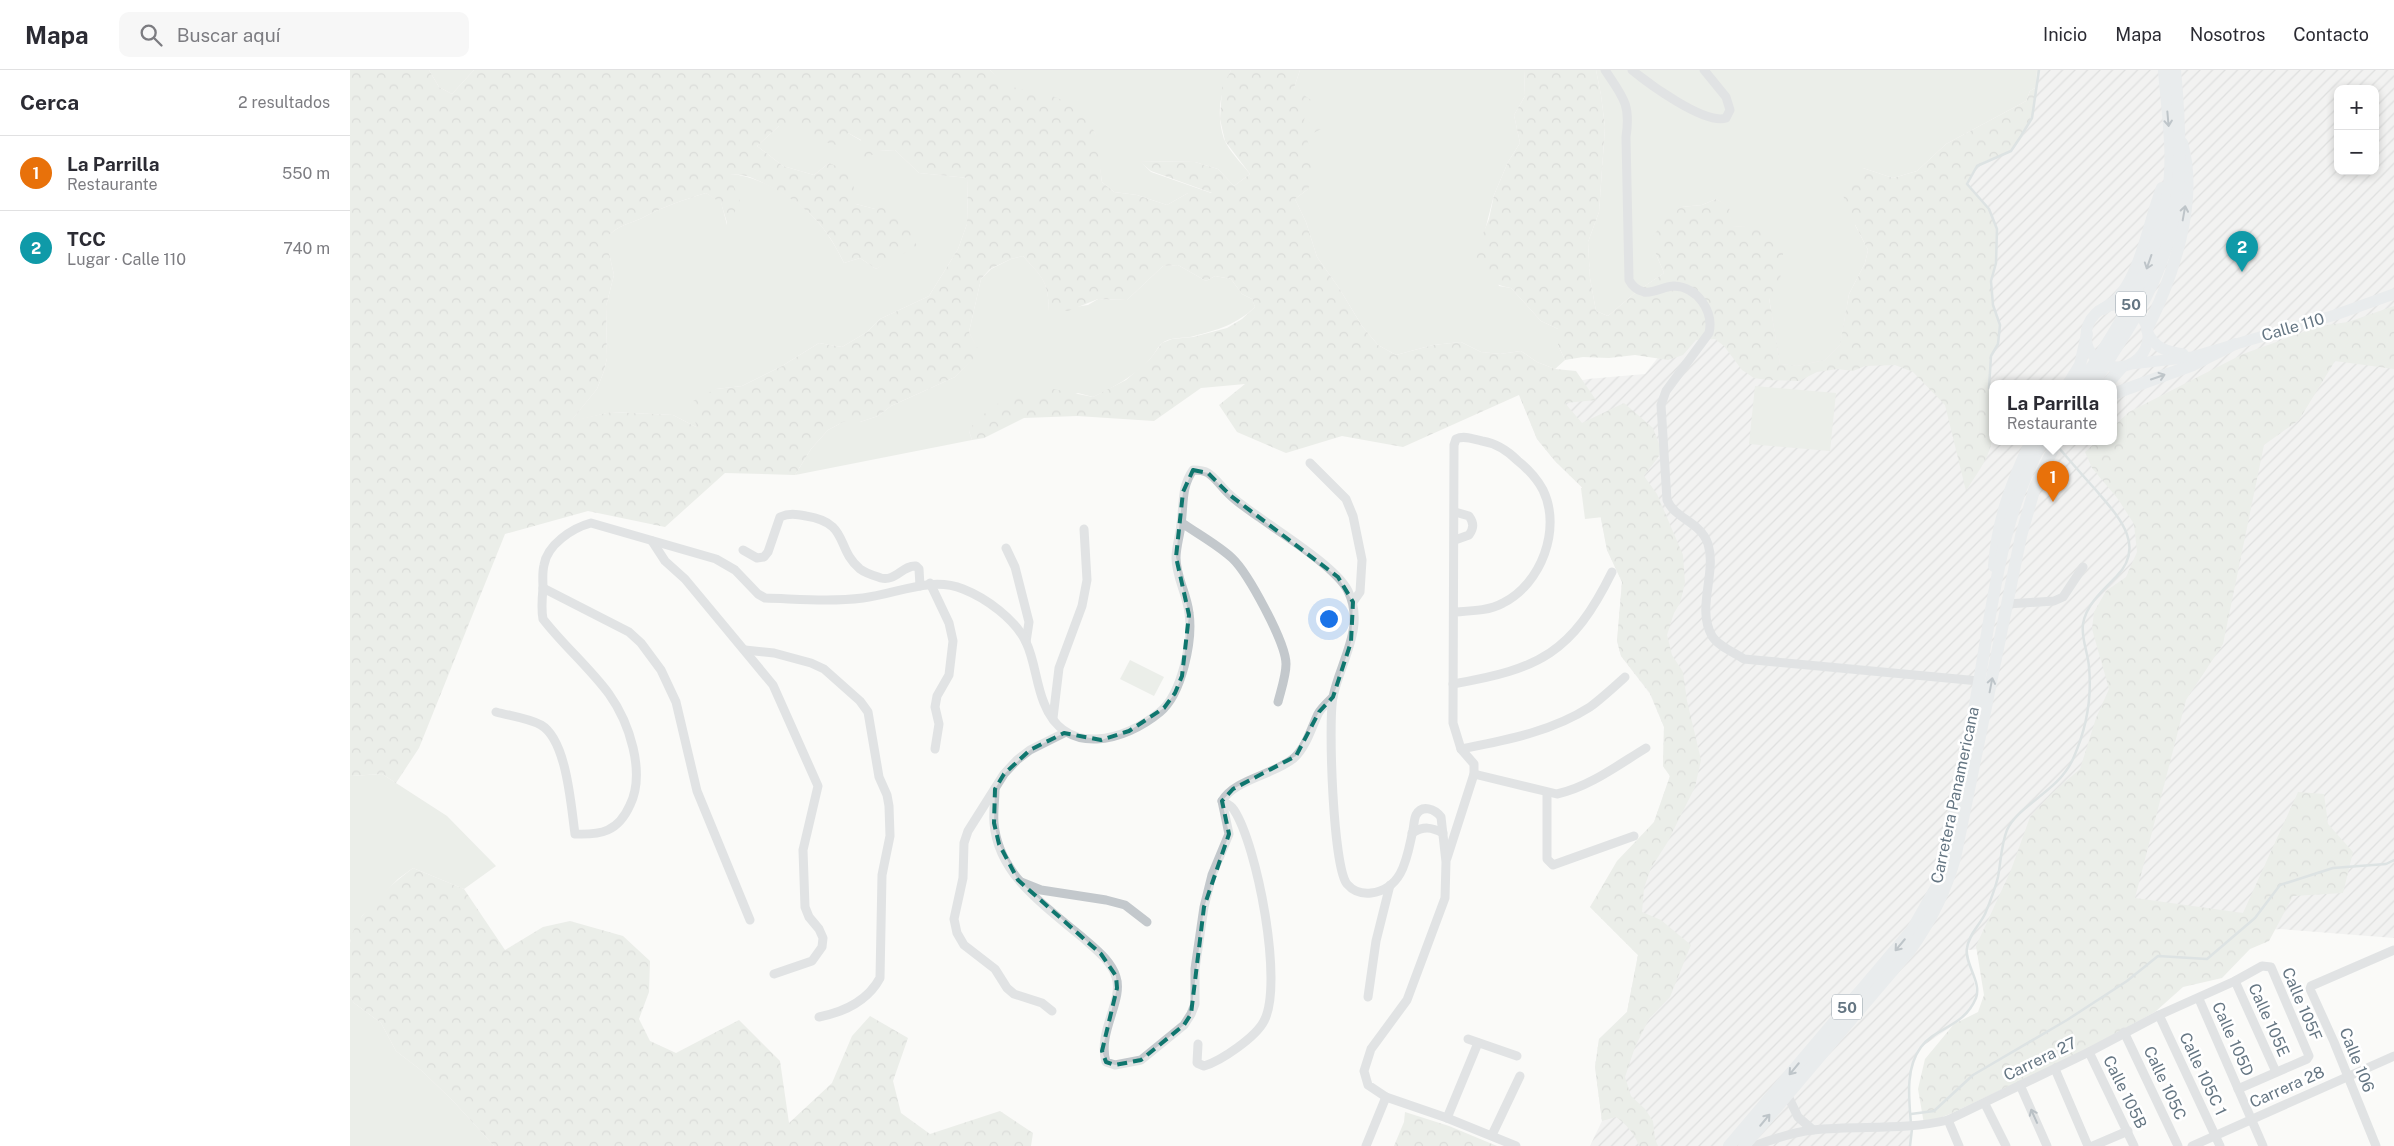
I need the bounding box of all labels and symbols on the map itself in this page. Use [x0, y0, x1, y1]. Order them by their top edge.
one-way arrow [2163, 110, 2172, 126]
one-way arrow [2180, 206, 2190, 222]
pin: 2 [2226, 231, 2258, 272]
one-way arrow [2144, 254, 2153, 270]
road number: 50 [2116, 292, 2146, 316]
street label: Calle 110 [2259, 309, 2327, 345]
one-way arrow [2150, 372, 2166, 381]
pin: 1 [2037, 461, 2069, 502]
your location [1316, 606, 1342, 632]
one-way arrow [1987, 678, 1997, 694]
street label: Carretera Panamericana [1927, 705, 1983, 885]
one-way arrow [1894, 939, 1905, 952]
street label: Calle 105F [2278, 965, 2326, 1043]
street label: Calle 105E [2244, 980, 2294, 1060]
road number: 50 [1832, 994, 1862, 1020]
street label: Calle 105D [2208, 999, 2258, 1079]
street label: Calle 106 [2335, 1025, 2379, 1095]
street label: Calle 105C 1 [2175, 1029, 2231, 1119]
street label: Carrera 27 [2000, 1033, 2080, 1085]
street label: Calle 105C [2140, 1043, 2190, 1123]
street label: Calle 105B [2099, 1052, 2151, 1132]
street label: Carrera 28 [2247, 1062, 2327, 1112]
one-way arrow [1789, 1063, 1800, 1076]
one-way arrow [2028, 1109, 2038, 1124]
one-way arrow [1760, 1114, 1771, 1127]

